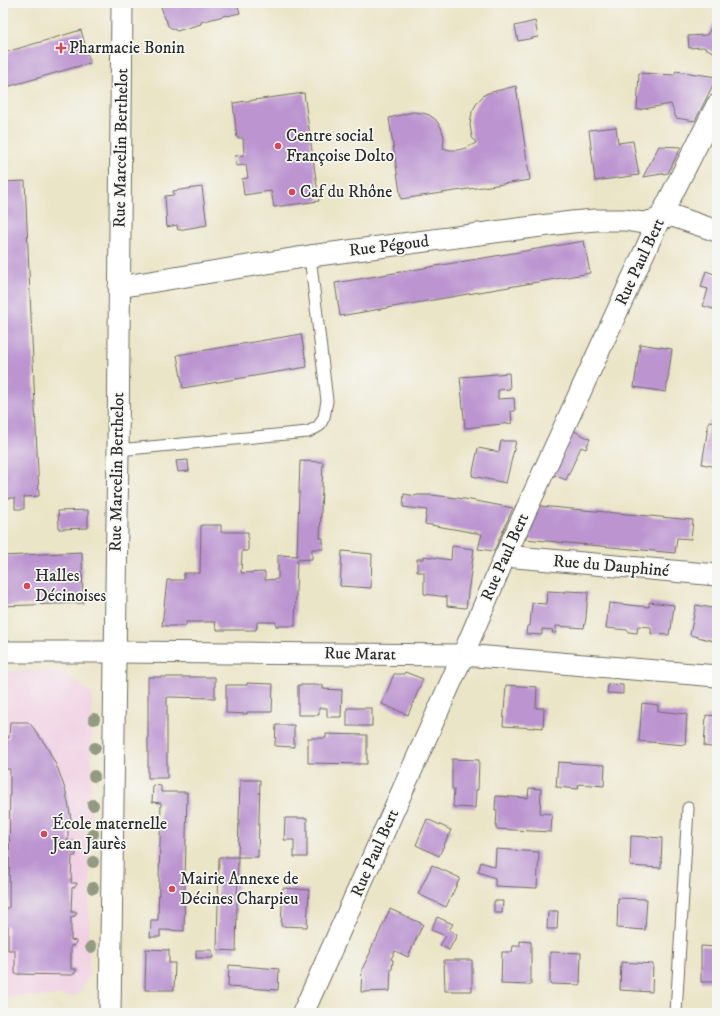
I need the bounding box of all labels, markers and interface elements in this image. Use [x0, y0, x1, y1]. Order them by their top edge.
place label: Pharmacie Bonin [69, 37, 185, 59]
marker: Pharmacie Bonin [56, 43, 66, 53]
street label: Rue Marcelin Berthelot [109, 67, 133, 228]
place label: Centre social Françoise Dolto [286, 125, 394, 167]
marker: Centre social Françoise Dolto [273, 141, 283, 151]
place label: Caf du Rhône [300, 181, 392, 203]
marker: Caf du Rhône [287, 187, 297, 197]
street label: Rue Paul Bert [610, 214, 670, 309]
street label: Rue Pégoud [348, 230, 431, 262]
street label: Rue Marcelin Berthelot [105, 391, 129, 552]
street label: Rue Paul Bert [476, 509, 534, 604]
street label: Rue du Dauphiné [552, 550, 670, 582]
place label: Halles Décinoises [35, 565, 107, 607]
marker: Halles Décinoises [22, 581, 32, 591]
street label: Rue Marat [324, 642, 397, 666]
street label: Rue Paul Bert [346, 805, 404, 900]
place label: École maternelle Jean Jaurès [50, 813, 167, 855]
marker: École maternelle Jean Jaurès [39, 829, 49, 839]
place label: Mairie Annexe de Décines Charpieu [180, 868, 299, 910]
marker: Mairie Annexe de Décines Charpieu [167, 884, 177, 894]

